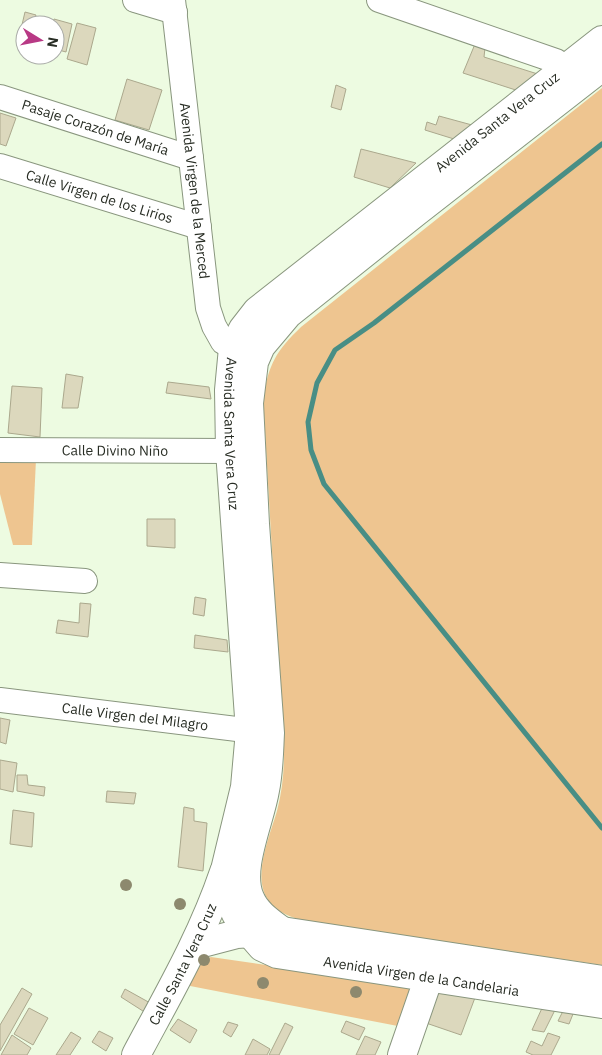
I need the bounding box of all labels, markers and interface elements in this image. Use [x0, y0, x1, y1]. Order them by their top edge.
north arrow [15, 15, 65, 65]
text: N [43, 36, 63, 49]
street label: Avenida Santa Vera Cruz [431, 68, 563, 176]
street label: Pasaje Corazón de María [19, 96, 172, 159]
street label: Avenida Virgen de la Merced [176, 102, 214, 280]
street label: Calle Virgen de los Lirios [24, 166, 175, 227]
street label: Avenida Santa Vera Cruz [220, 357, 243, 511]
street label: Calle Divino Niño [62, 441, 168, 460]
street label: Calle Virgen del Milagro [61, 699, 209, 734]
street label: Calle Santa Vera Cruz [145, 900, 221, 1028]
street label: Avenida Virgen de la Candelaria [322, 952, 521, 1000]

